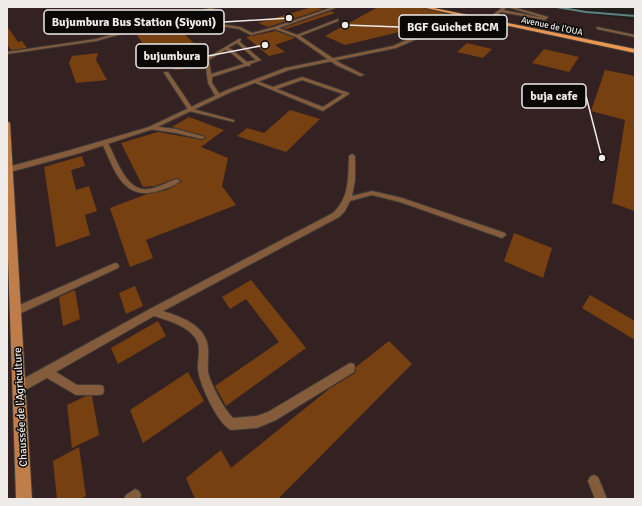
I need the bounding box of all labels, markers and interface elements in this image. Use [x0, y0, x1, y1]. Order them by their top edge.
callout: Bujumbura Bus Station (Siyoni) [44, 10, 224, 34]
text: Bujumbura Bus Station (Siyoni) [52, 15, 216, 30]
callout: BGF Guichet BCM [399, 15, 507, 39]
street label: Avenue de l'OUA [520, 15, 584, 39]
text: BGF Guichet BCM [407, 20, 499, 35]
callout: bujumbura [136, 44, 208, 68]
text: bujumbura [144, 49, 200, 64]
callout: buja cafe [522, 84, 586, 108]
text: buja cafe [530, 89, 578, 104]
street label: Chaussée de l'Agriculture [11, 347, 30, 467]

